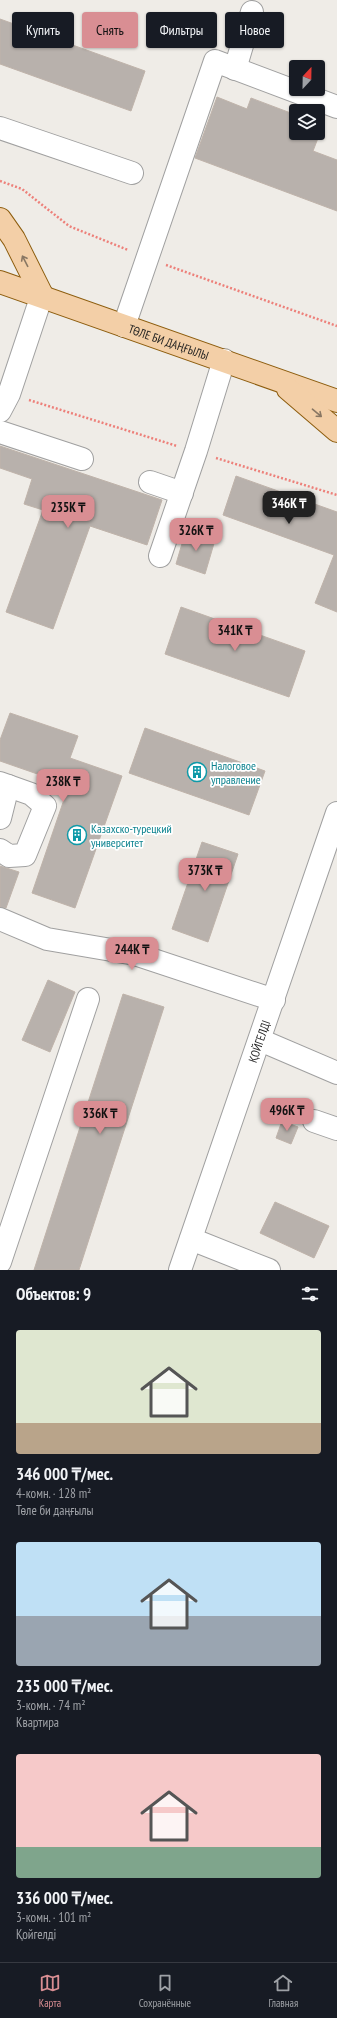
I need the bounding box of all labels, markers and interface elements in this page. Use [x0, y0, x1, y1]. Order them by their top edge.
chip: Купить [12, 12, 74, 48]
chip: Снять [82, 12, 138, 48]
chip: Фильтры [146, 12, 217, 48]
chip: Новое [225, 12, 284, 48]
north arrow [289, 60, 325, 96]
map controls [289, 60, 325, 140]
button: layers [289, 104, 325, 140]
one-way arrow [20, 255, 28, 267]
street label: ТӨЛЕ БИ ДАҢҒЫЛЫ [127, 321, 211, 363]
one-way arrow [311, 409, 322, 418]
pin: 346K ₸ [256, 491, 322, 525]
pin: 235K ₸ [35, 495, 101, 529]
text: 346K ₸ [272, 495, 306, 512]
text: 235K ₸ [51, 499, 85, 516]
pin: 326K ₸ [163, 518, 229, 552]
text: 326K ₸ [179, 522, 213, 539]
pin: 341K ₸ [202, 618, 268, 652]
text: 341K ₸ [218, 622, 252, 639]
place label: Налоговое управление [211, 758, 261, 787]
building icon: Налоговое управление [186, 761, 208, 783]
pin: 238K ₸ [30, 769, 96, 803]
text: 238K ₸ [46, 773, 80, 790]
place label: Казахско-турецкий университет [91, 821, 172, 850]
building icon: Казахско-турецкий университет [66, 824, 88, 846]
pin: 373K ₸ [172, 858, 238, 892]
text: 373K ₸ [188, 862, 222, 879]
pin: 244K ₸ [99, 937, 165, 971]
text: 244K ₸ [115, 941, 149, 958]
street label: ҚОЙГЕЛДІ [244, 1018, 273, 1064]
pin: 496K ₸ [254, 1098, 320, 1132]
pin: 336K ₸ [67, 1101, 133, 1135]
text: 496K ₸ [270, 1102, 304, 1119]
text: 336K ₸ [83, 1105, 117, 1122]
text: Объектов: 9 [16, 1283, 91, 1305]
icon: filters [299, 1283, 321, 1305]
icon: home [133, 1356, 205, 1428]
text: 346 000 ₸/мес. [16, 1463, 113, 1485]
text: 4-комн. · 128 m² [16, 1485, 91, 1502]
text: Төле би даңғылы [16, 1502, 94, 1519]
icon: home [133, 1568, 205, 1640]
text: 235 000 ₸/мес. [16, 1675, 113, 1697]
text: 3-комн. · 74 m² [16, 1697, 86, 1714]
text: Квартира [16, 1714, 59, 1731]
icon: home [133, 1780, 205, 1852]
text: 336 000 ₸/мес. [16, 1887, 113, 1909]
text: 3-комн. · 101 m² [16, 1909, 91, 1926]
text: Қойгелді [16, 1926, 56, 1943]
tab: Карта [39, 1972, 61, 2010]
tab: Сохранённые [139, 1972, 191, 2010]
tab: Главная [268, 1972, 298, 2010]

